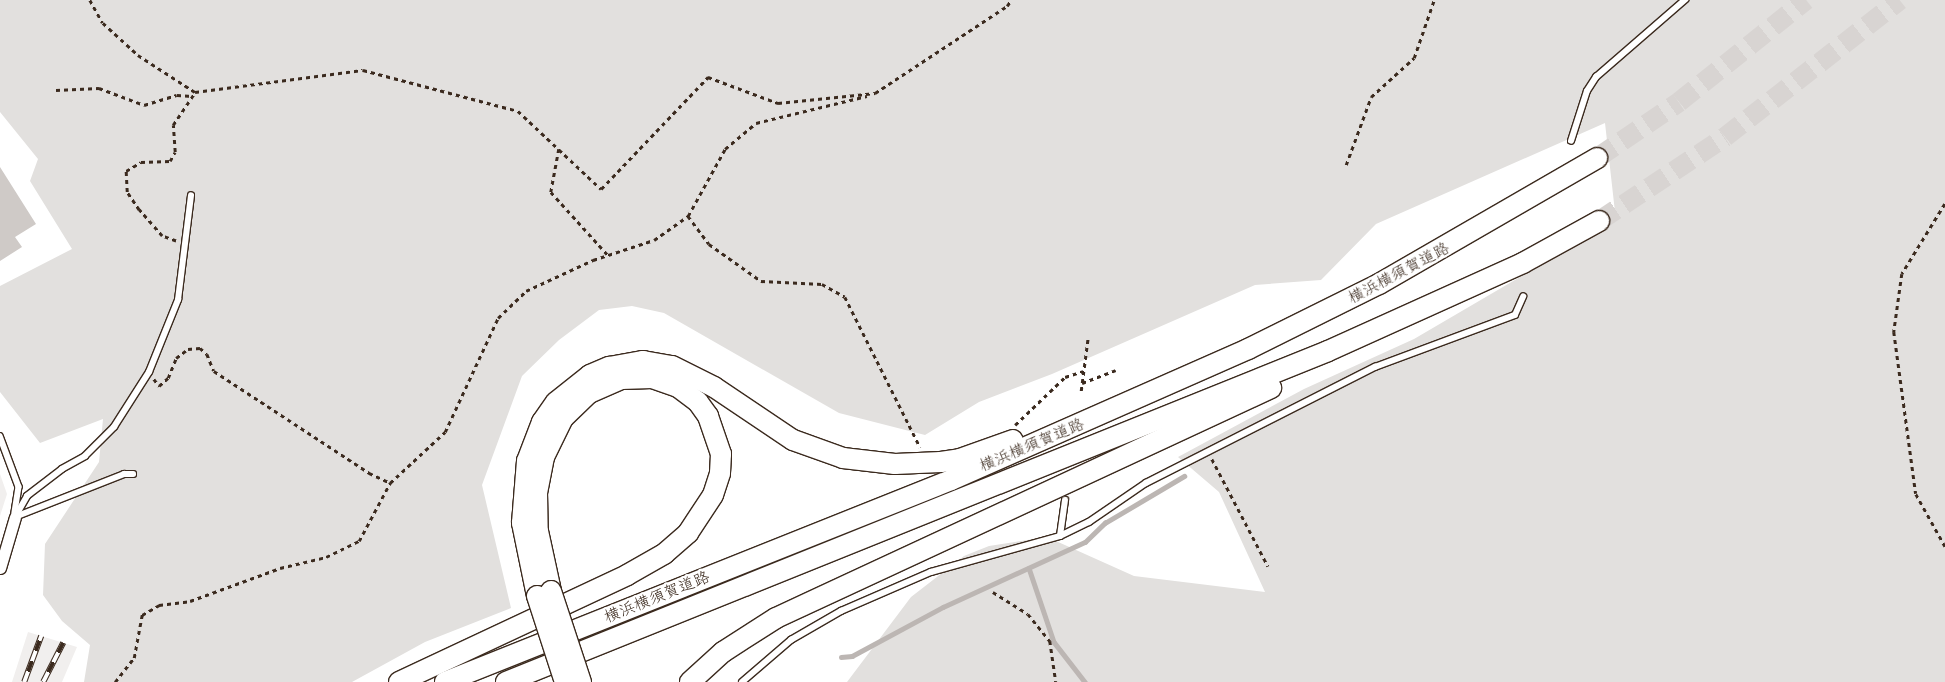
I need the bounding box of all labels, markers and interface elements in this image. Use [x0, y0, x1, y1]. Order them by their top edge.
street label: 横浜横須賀道路 [1345, 238, 1453, 308]
street label: 横浜横須賀道路 [977, 414, 1087, 476]
street label: 横浜横須賀道路 [601, 567, 713, 627]

